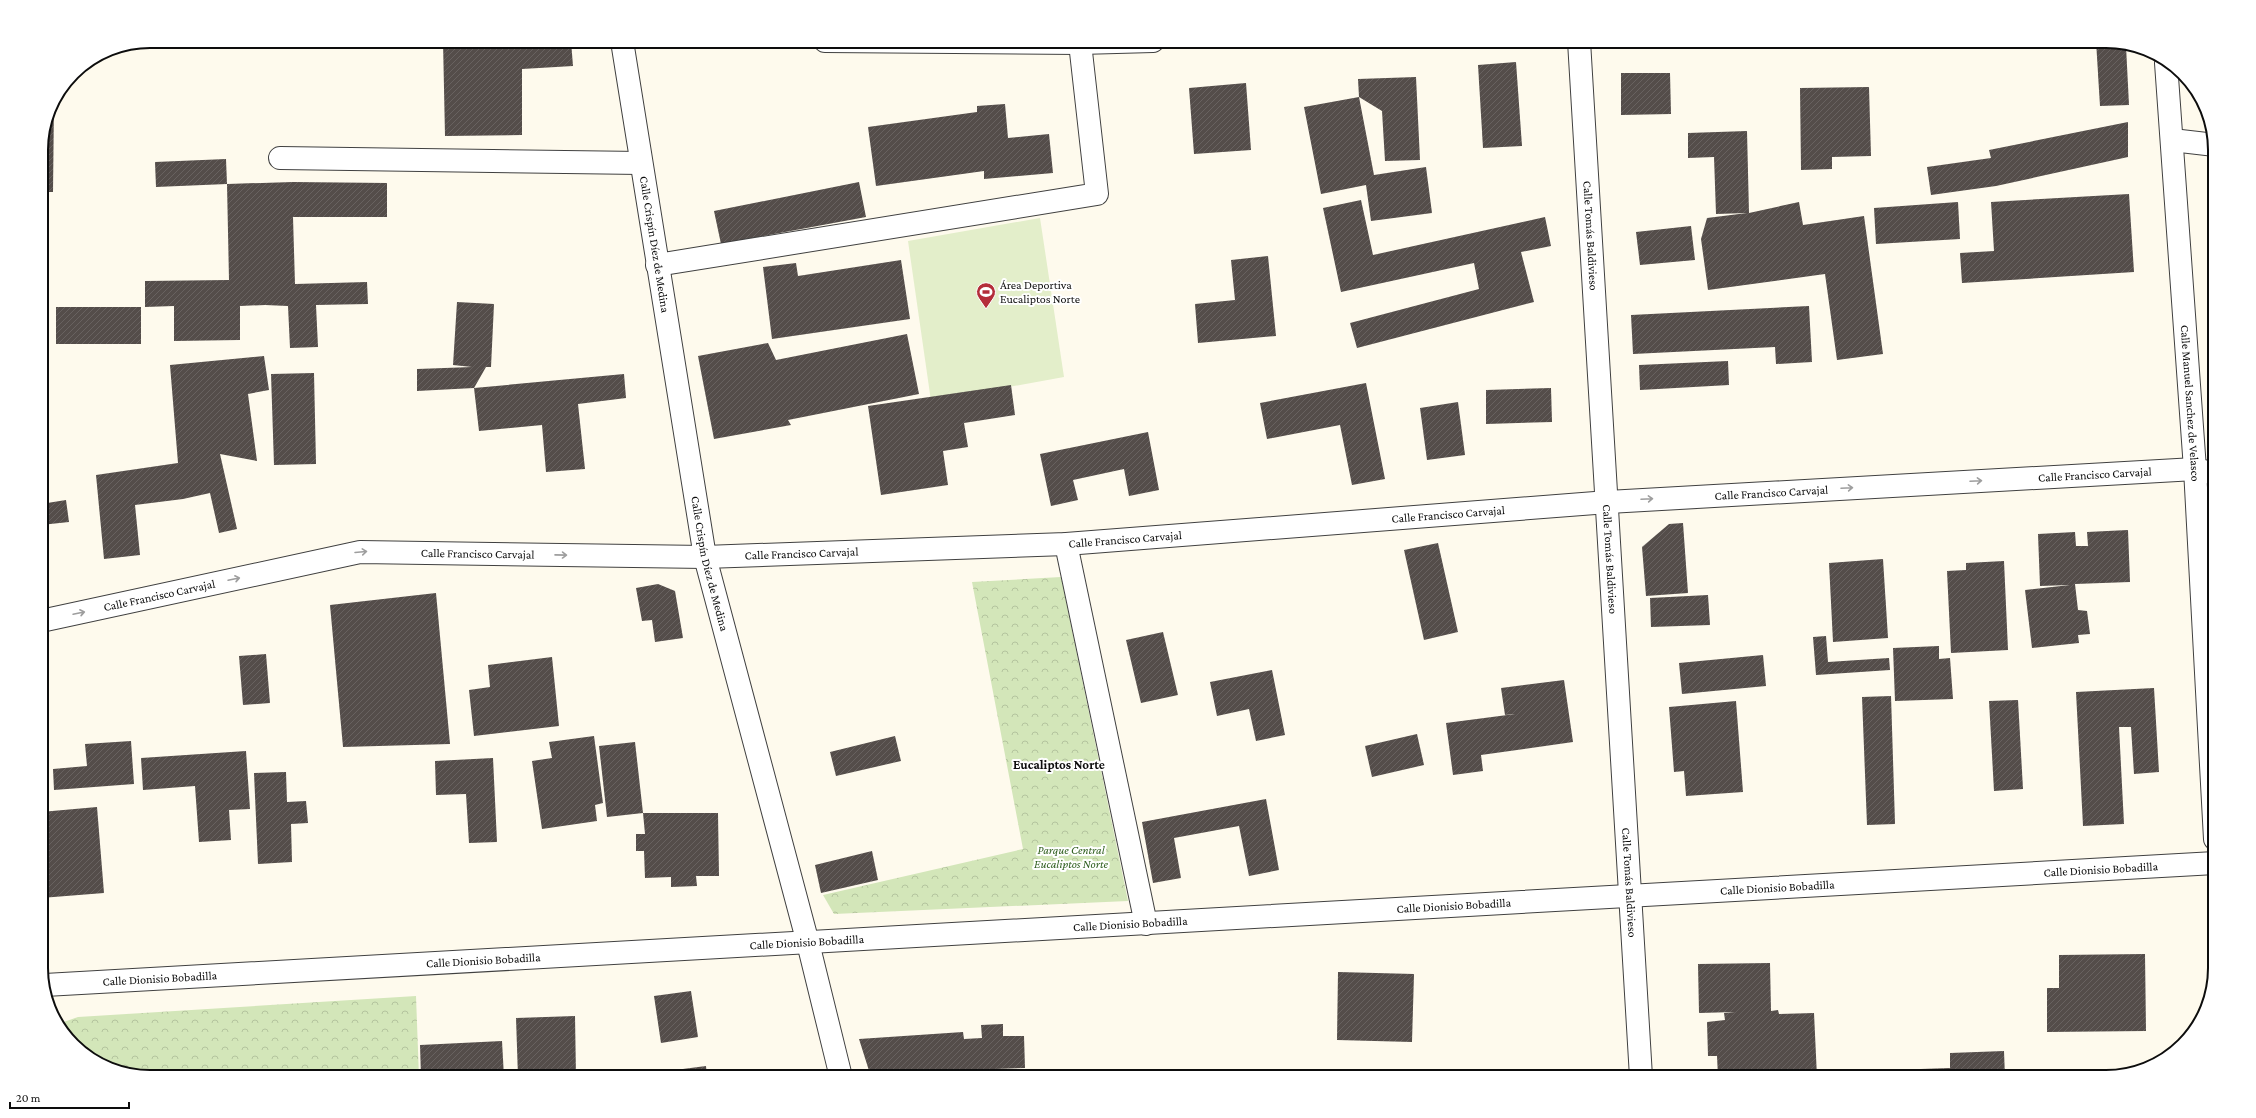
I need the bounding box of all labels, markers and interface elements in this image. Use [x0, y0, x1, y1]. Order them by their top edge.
street label: Calle Crispín Díez de Medina [637, 175, 673, 314]
street label: Calle Tomás Baldivieso [1580, 180, 1601, 291]
place label: Área Deportiva Eucaliptos Norte [1000, 278, 1080, 306]
sports icon: Área Deportiva Eucaliptos Norte [975, 281, 997, 309]
street label: Calle Manuel Sanchez de Velasco [2178, 324, 2203, 482]
street label: Calle Francisco Carvajal [2038, 464, 2152, 485]
one-way arrow [1969, 477, 1982, 484]
street label: Calle Francisco Carvajal [1714, 483, 1829, 503]
one-way arrow [1840, 484, 1853, 492]
street label: Calle Crispín Díez de Medina [688, 495, 732, 633]
one-way arrow [1640, 496, 1653, 503]
street label: Calle Francisco Carvajal [1391, 503, 1505, 526]
street label: Calle Tomás Baldivieso [1600, 504, 1620, 614]
street label: Calle Francisco Carvajal [1068, 528, 1182, 551]
street label: Calle Francisco Carvajal [744, 544, 859, 563]
street label: Calle Francisco Carvajal [421, 546, 535, 562]
one-way arrow [354, 549, 367, 556]
one-way arrow [554, 551, 567, 559]
one-way arrow [227, 575, 240, 583]
street label: Calle Francisco Carvajal [102, 577, 216, 614]
one-way arrow [73, 608, 86, 616]
district label: Eucaliptos Norte [1013, 757, 1105, 772]
street label: Calle Tomás Baldivieso [1619, 827, 1640, 938]
park label: Parque Central Eucaliptos Norte [1034, 843, 1108, 871]
street label: Calle Dionisio Bobadilla [2043, 859, 2159, 880]
street label: Calle Dionisio Bobadilla [1720, 877, 1835, 898]
street label: Calle Dionisio Bobadilla [1396, 896, 1512, 916]
street label: Calle Dionisio Bobadilla [1073, 914, 1188, 934]
street label: Calle Dionisio Bobadilla [749, 932, 865, 952]
street label: Calle Dionisio Bobadilla [426, 950, 541, 971]
street label: Calle Dionisio Bobadilla [102, 968, 218, 989]
scale bar [10, 1084, 129, 1110]
text: 20 m [16, 1091, 41, 1105]

